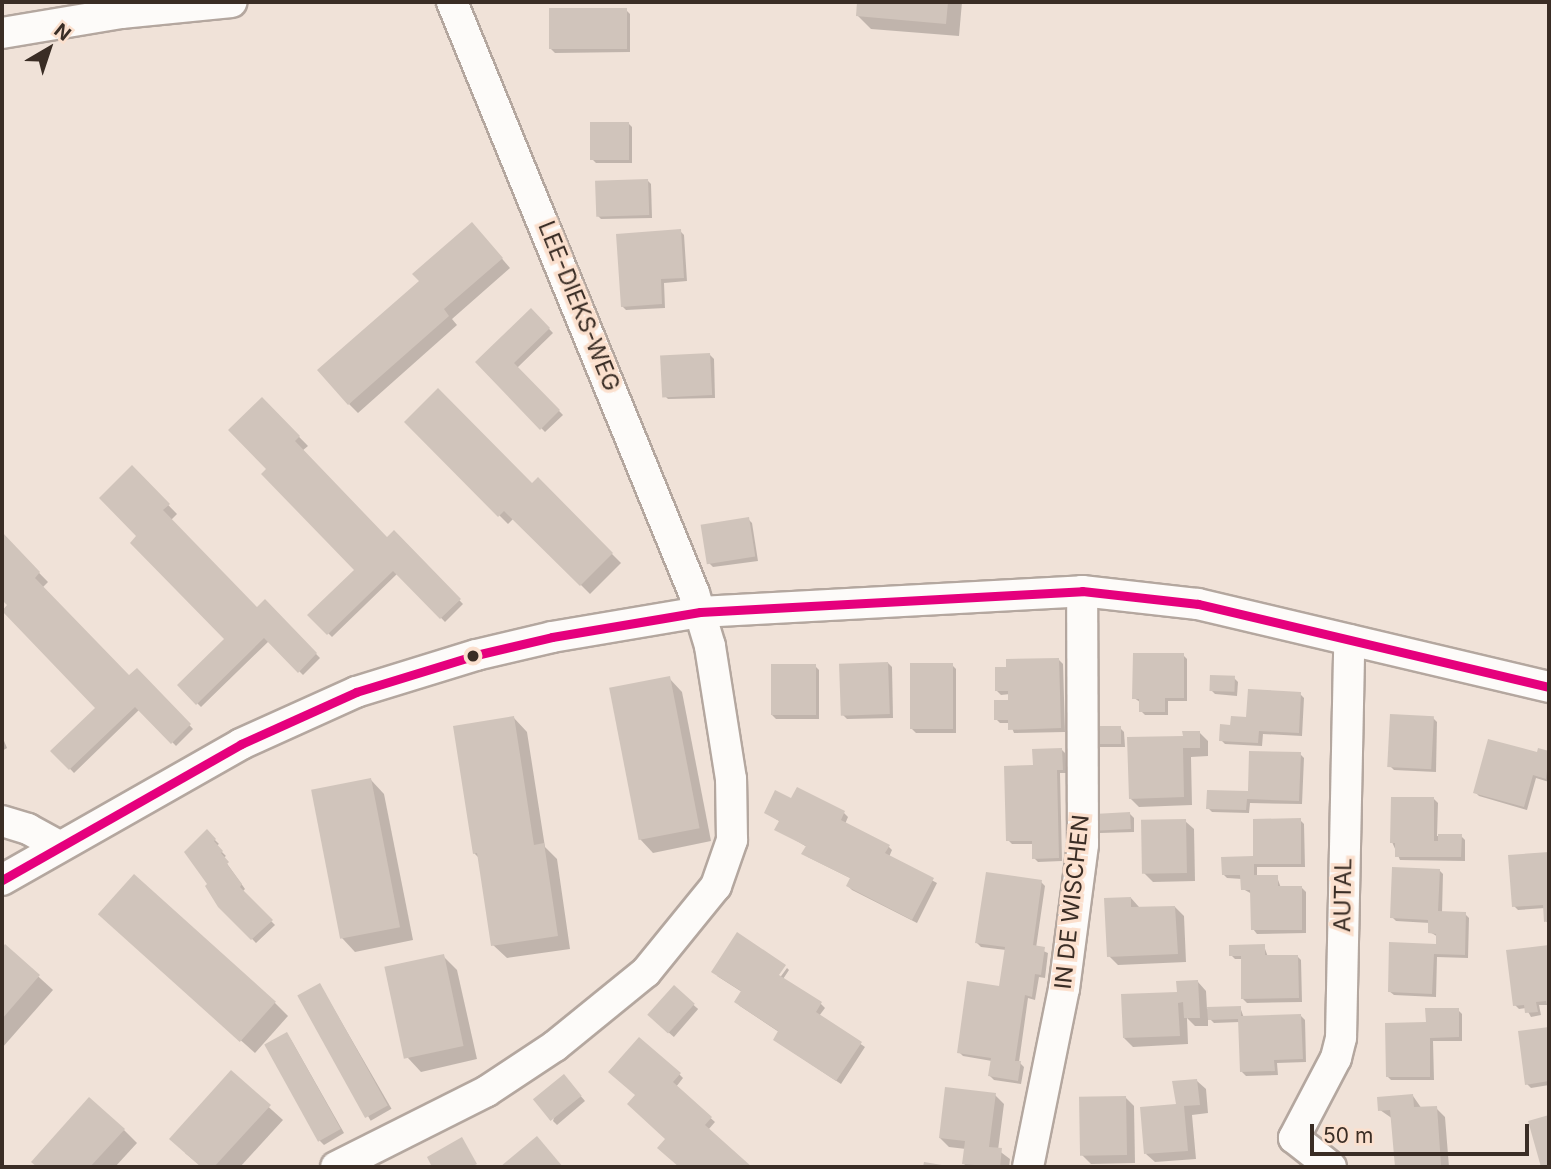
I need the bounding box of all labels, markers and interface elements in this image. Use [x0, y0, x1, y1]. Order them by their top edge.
north arrow [14, 14, 84, 84]
text: N [50, 19, 75, 46]
street label: LEE-DIEKS-WEG [532, 217, 626, 395]
unlabelled marker [466, 649, 480, 663]
street label: IN DE WISCHEN [1049, 813, 1095, 991]
street label: AUTAL [1329, 858, 1357, 932]
scale bar [1313, 1110, 1532, 1154]
text: 50 m [1323, 1123, 1373, 1148]

